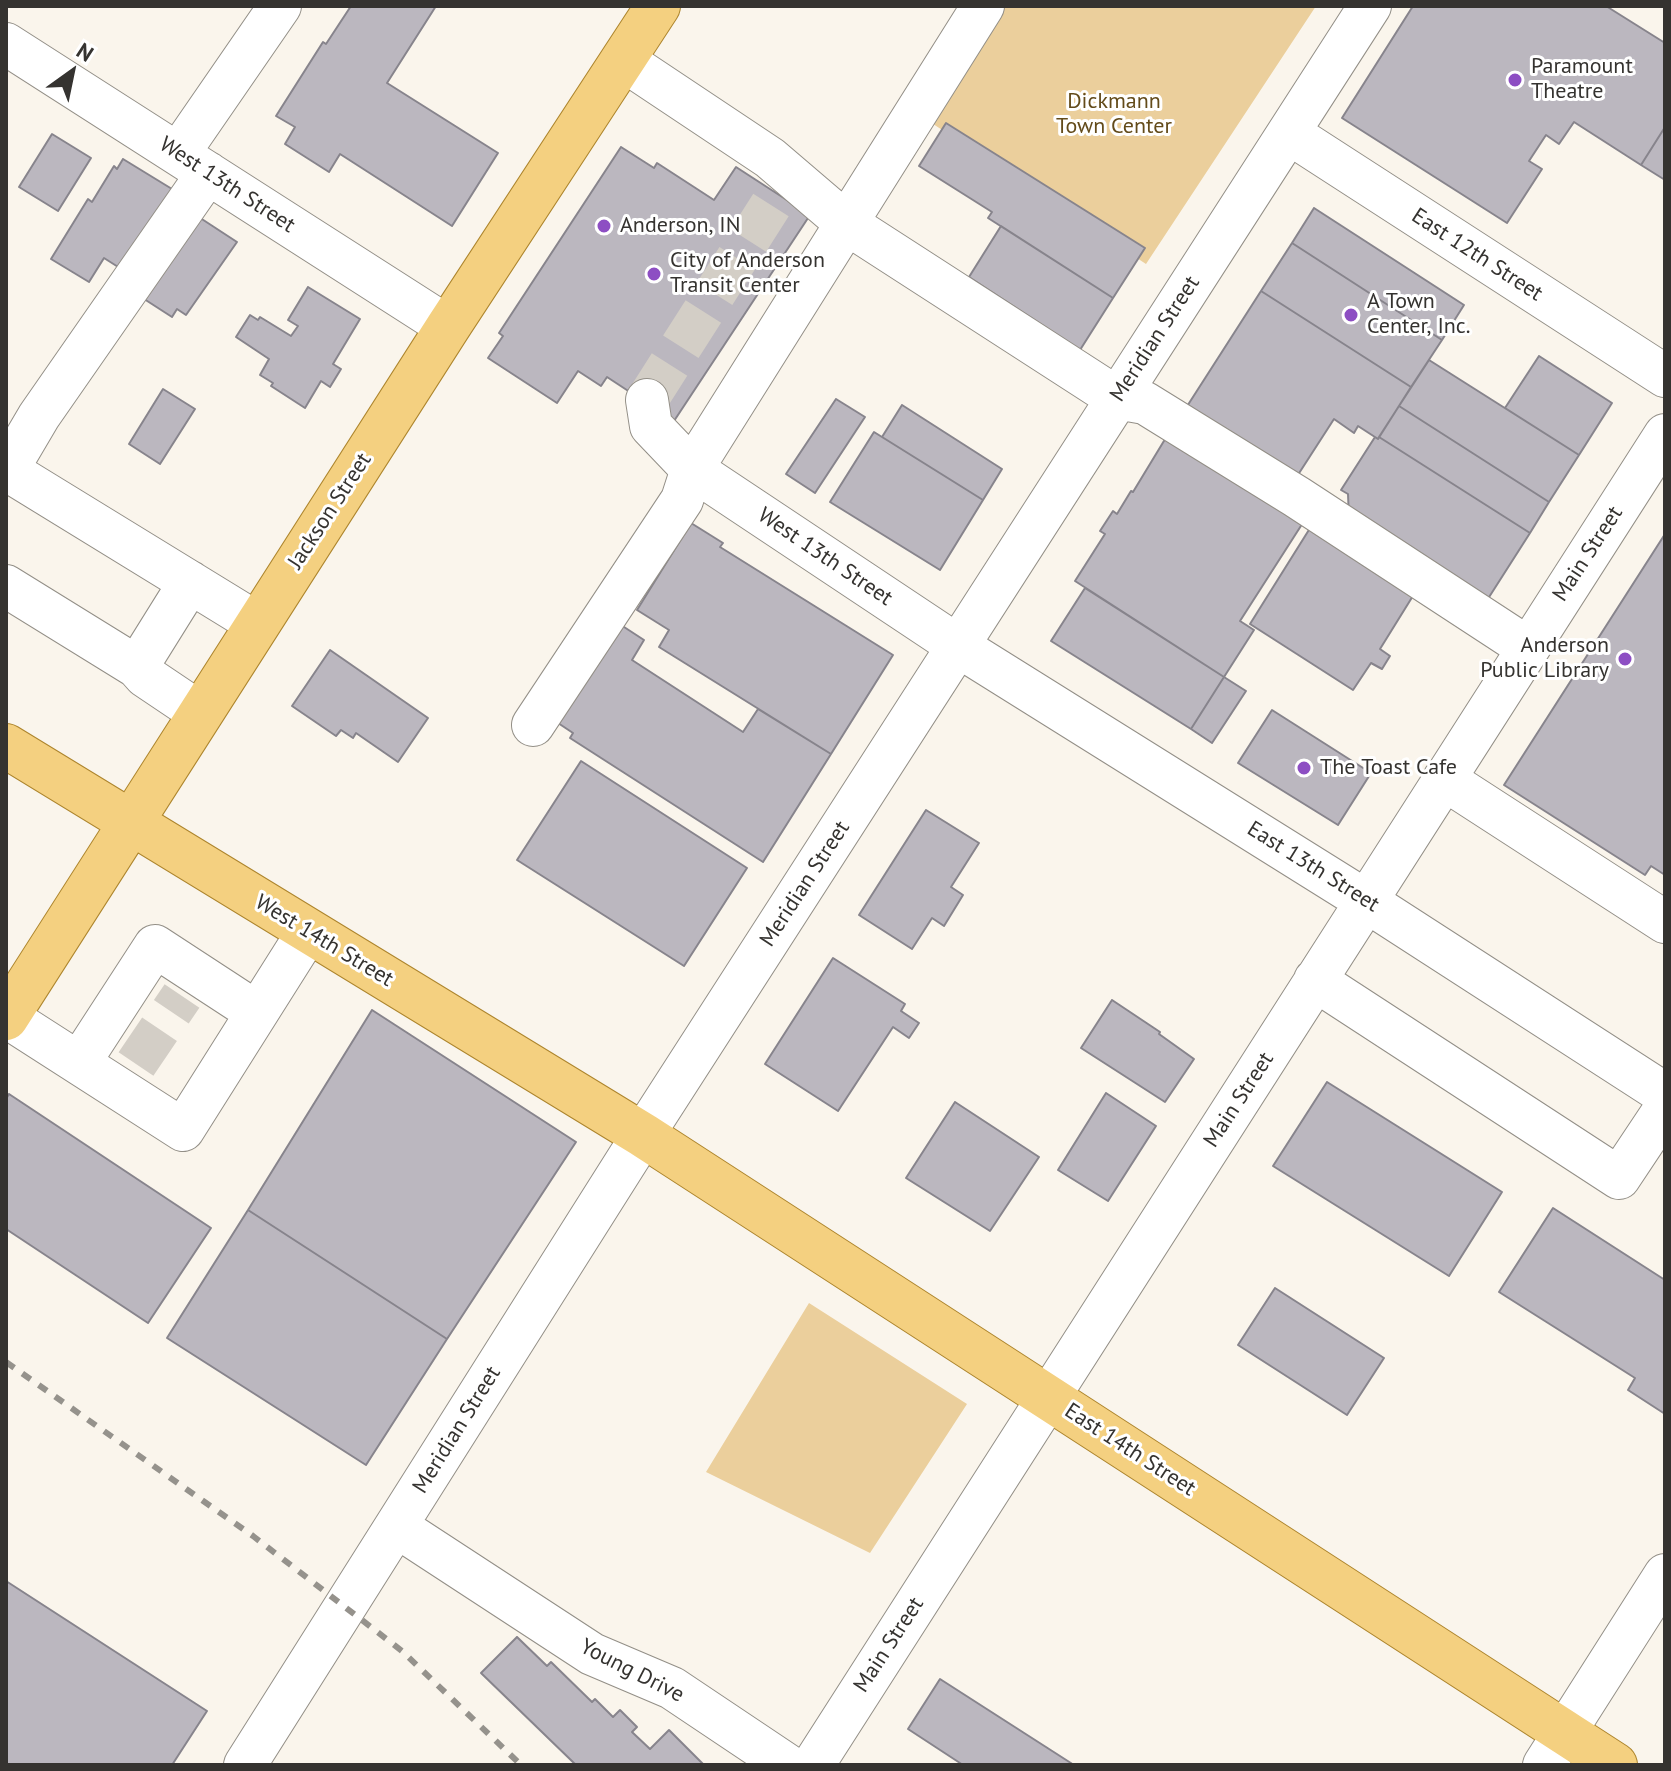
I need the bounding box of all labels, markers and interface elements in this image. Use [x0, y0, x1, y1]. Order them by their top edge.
north arrow [32, 32, 112, 112]
text: N [71, 36, 99, 68]
place label: Paramount Theatre [1531, 54, 1633, 106]
marker: Paramount Theatre [1506, 71, 1524, 89]
park label: Dickmann Town Center [1056, 89, 1172, 140]
street label: West 13th Street [154, 131, 300, 239]
street label: East 12th Street [1407, 203, 1547, 307]
place label: Anderson, IN [620, 213, 741, 239]
marker: Anderson, IN [595, 217, 613, 235]
place label: City of Anderson Transit Center [670, 248, 825, 300]
marker: City of Anderson Transit Center [645, 265, 663, 283]
street label: Meridian Street [1105, 271, 1205, 407]
place label: A Town Center, Inc. [1367, 289, 1470, 340]
marker: A Town Center, Inc. [1342, 306, 1360, 324]
street label: Jackson Street [283, 448, 377, 574]
street label: Main Street [1547, 501, 1629, 607]
street label: West 13th Street [753, 502, 897, 612]
place label: Anderson Public Library [1480, 633, 1609, 684]
marker: Anderson Public Library [1616, 650, 1634, 668]
place label: The Toast Cafe [1320, 755, 1457, 781]
marker: The Toast Cafe [1295, 759, 1313, 777]
street label: Meridian Street [755, 816, 855, 952]
street label: East 13th Street [1242, 816, 1384, 918]
street label: West 14th Street [250, 889, 398, 993]
street label: Main Street [1198, 1047, 1280, 1153]
street label: Meridian Street [407, 1362, 507, 1498]
street label: East 14th Street [1060, 1398, 1200, 1502]
street label: Main Street [848, 1592, 930, 1698]
street label: Young Drive [576, 1634, 688, 1708]

